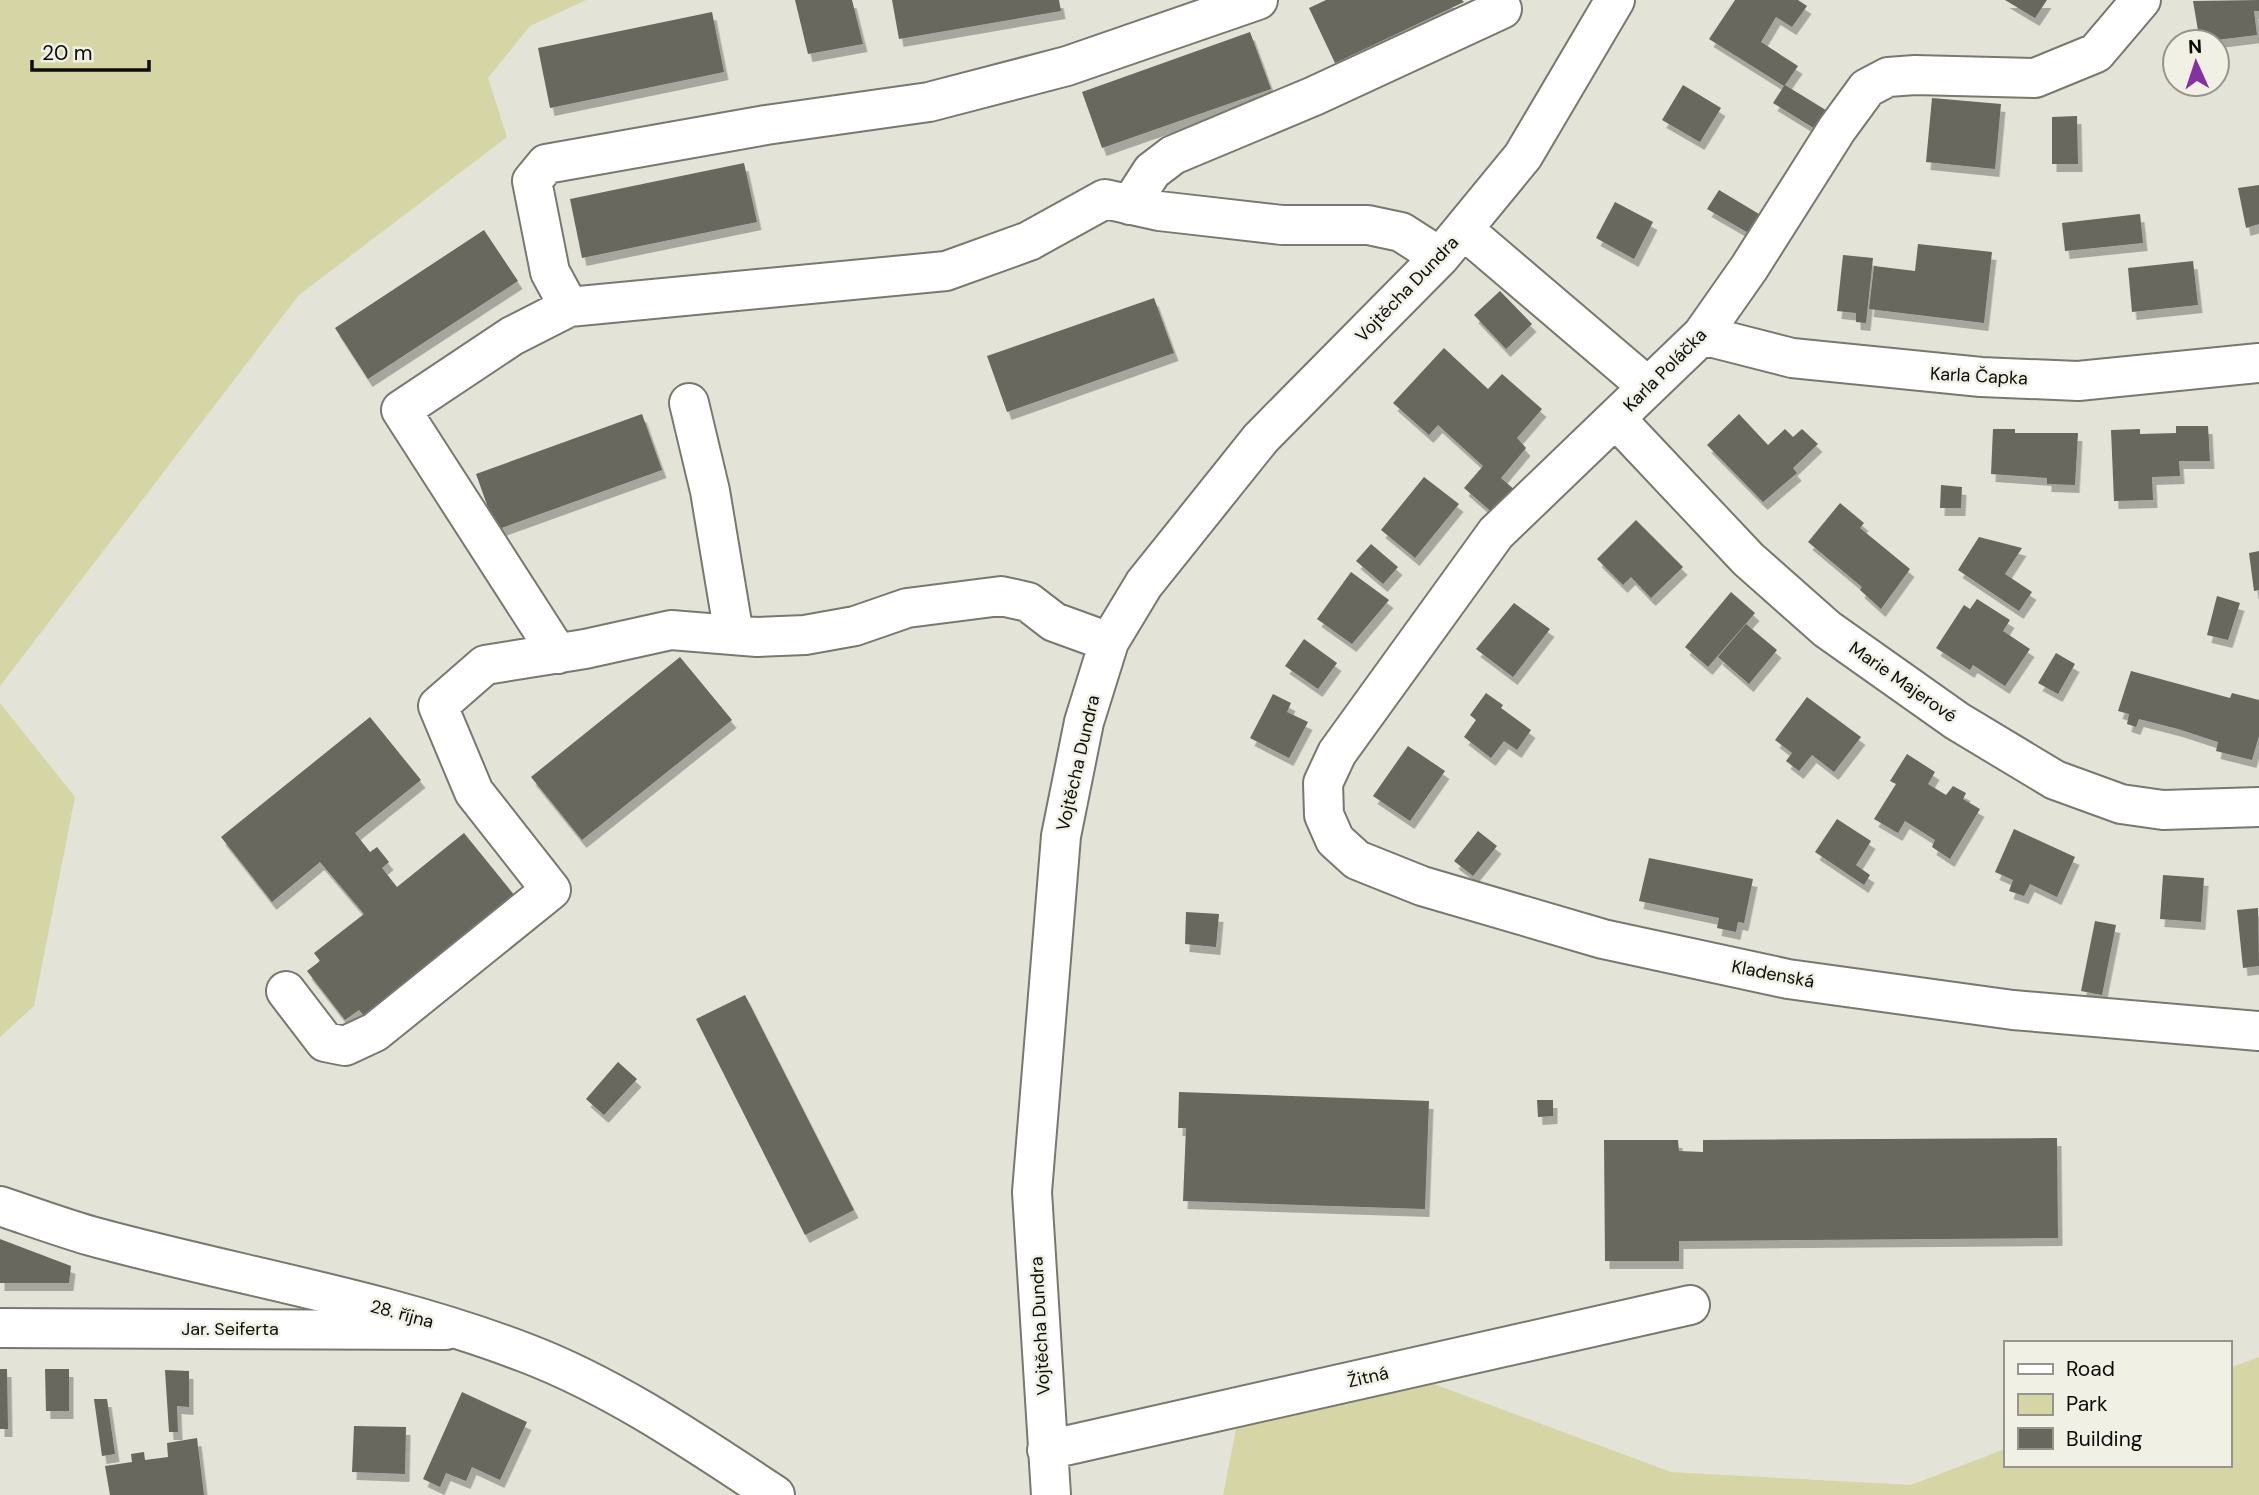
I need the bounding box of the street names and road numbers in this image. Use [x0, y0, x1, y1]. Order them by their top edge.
street label: Vojtěcha Dundra [1350, 231, 1464, 347]
street label: Karla Poláčka [1618, 323, 1712, 417]
street label: Karla Čapka [1929, 361, 2029, 391]
street label: Marie Majerové [1844, 636, 1962, 728]
street label: Vojtěcha Dundra [1051, 693, 1105, 833]
street label: Kladenská [1729, 954, 1817, 994]
street label: Vojtěcha Dundra [1024, 1256, 1056, 1396]
street label: 28. října [368, 1294, 436, 1334]
street label: Jar. Seiferta [181, 1317, 279, 1341]
street label: Žitná [1345, 1361, 1391, 1393]

